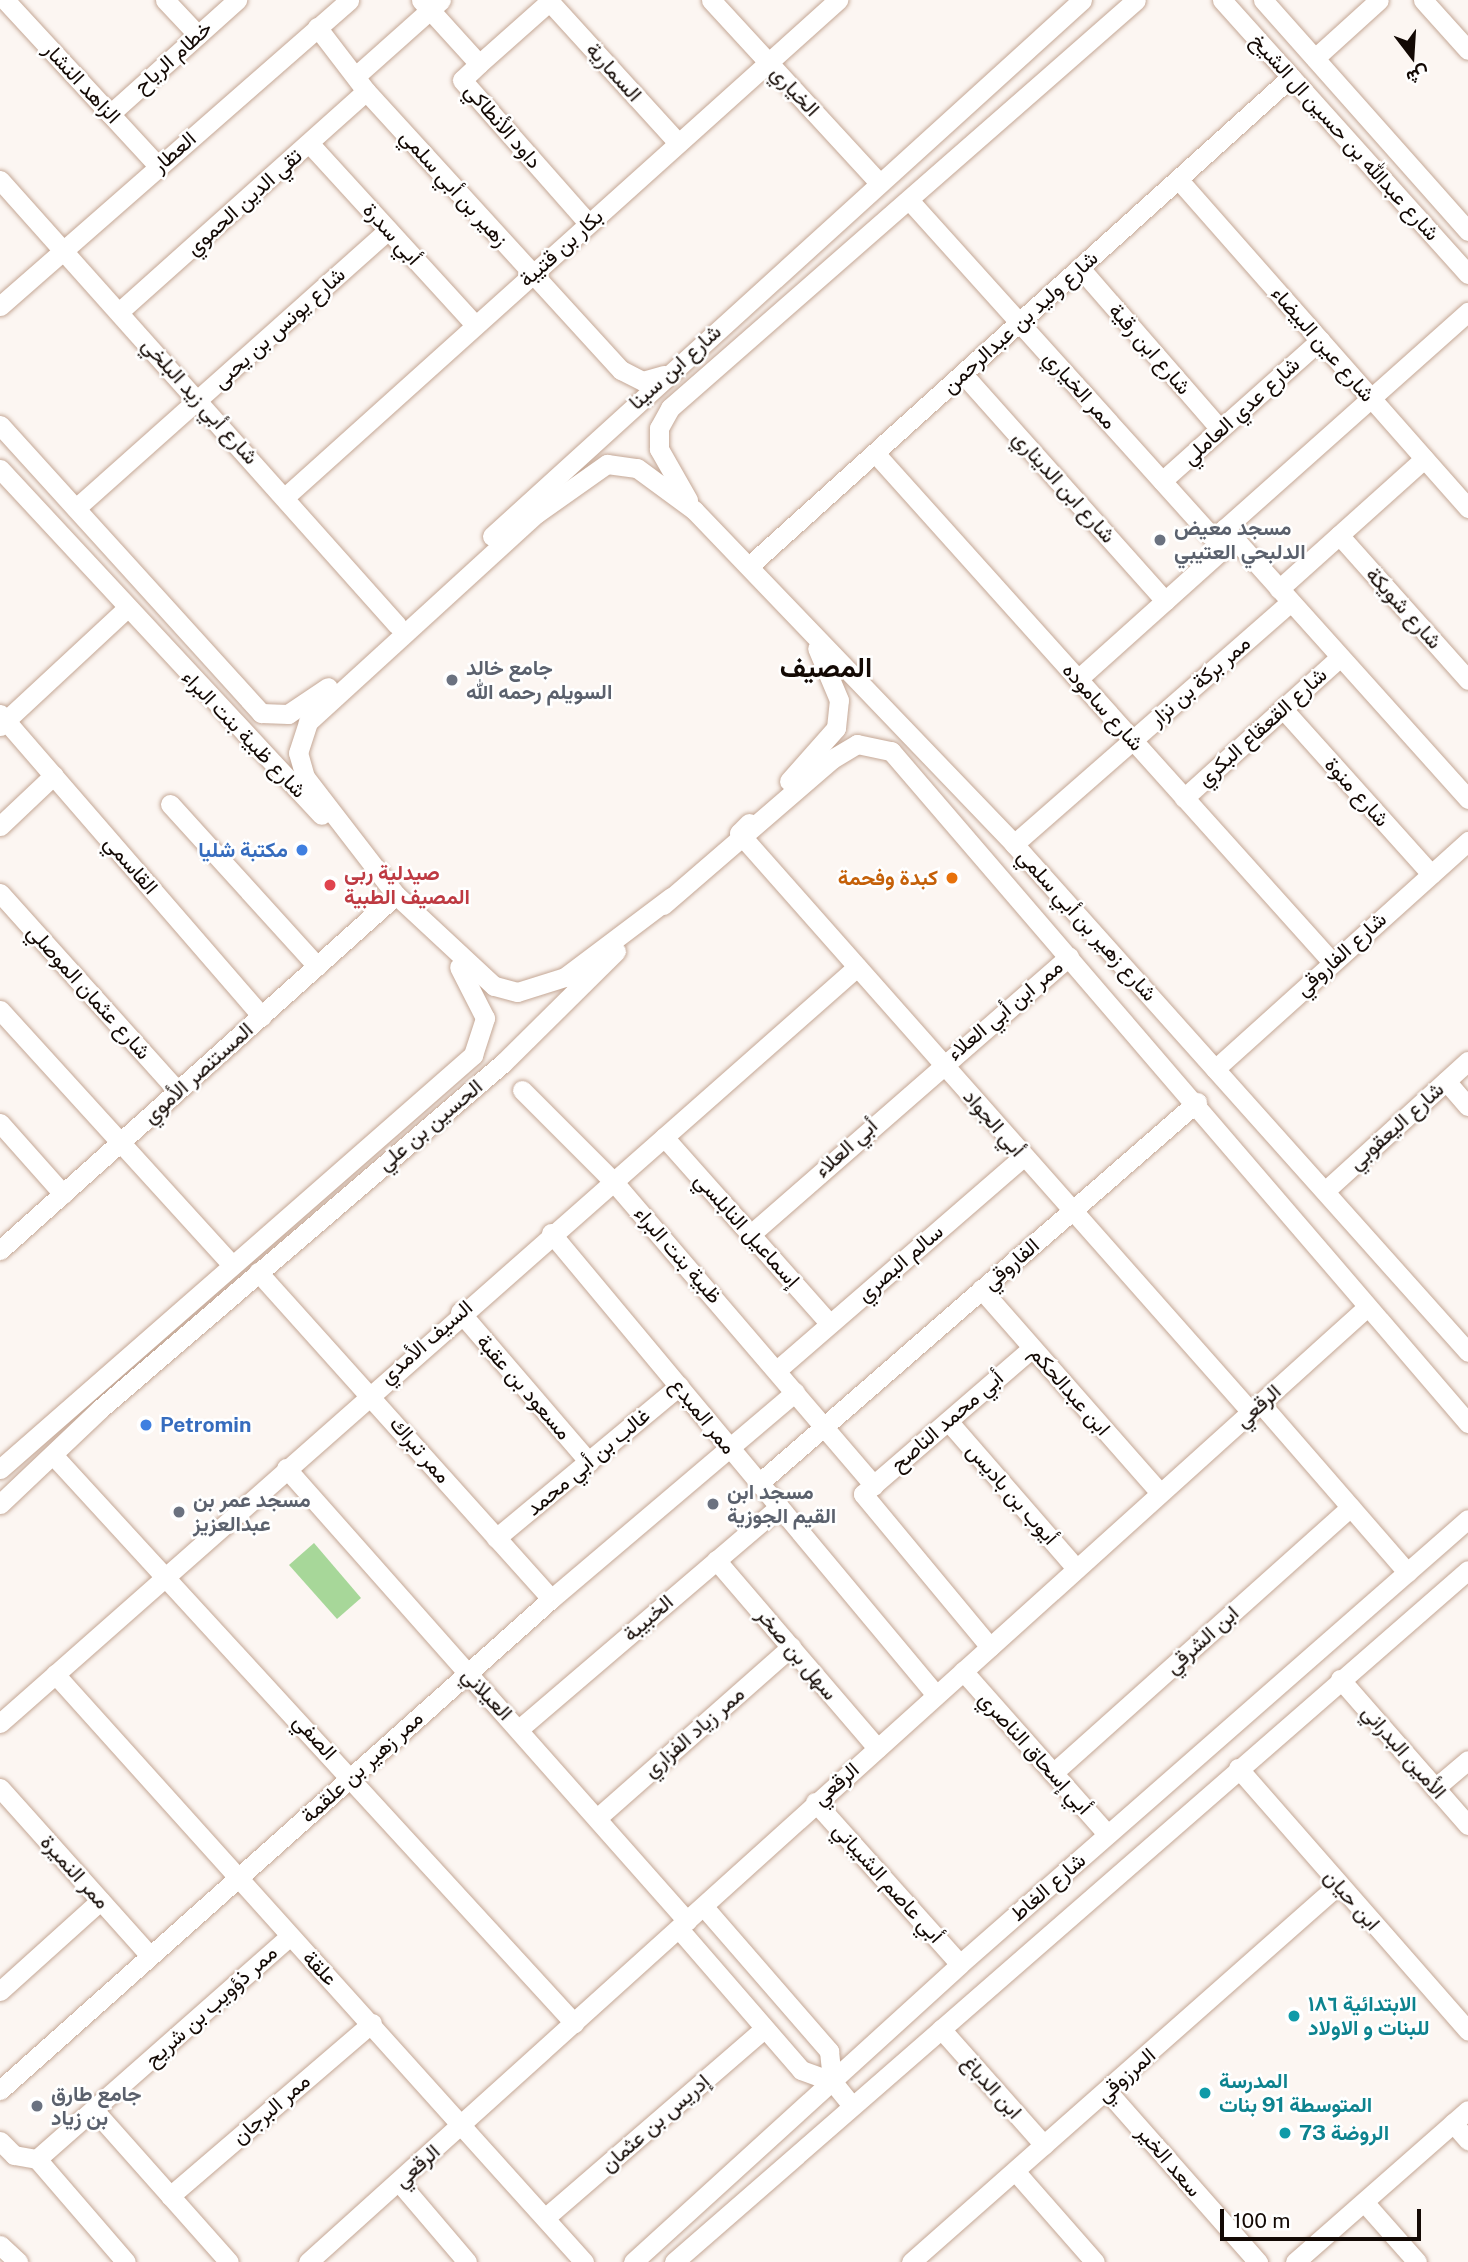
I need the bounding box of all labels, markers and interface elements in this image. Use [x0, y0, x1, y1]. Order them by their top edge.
street label: خطام الرياح [129, 15, 217, 99]
north arrow [1377, 21, 1447, 91]
street label: شارع عبدالله بن حسين ال الشيخ [1245, 28, 1445, 246]
street label: الزاهد النشار [38, 37, 126, 129]
street label: السمارية [581, 37, 647, 107]
street label: الخياري [765, 60, 825, 122]
street label: داود الأنطاكي [459, 78, 547, 174]
street label: زهير بن أبي سلمي [395, 124, 513, 252]
street label: العطار [147, 126, 201, 178]
street label: تقي الدين الحموي [181, 143, 307, 261]
street label: أبي سدرة [358, 198, 426, 270]
street label: بكار بن قتيبة [514, 204, 608, 292]
street label: شارع وليد بن عبدالرحمن [937, 245, 1103, 399]
street label: شارع يونس بن يحىى [208, 262, 350, 394]
street label: شارع عين البيضاء [1266, 281, 1380, 407]
street label: شارع ابن رقية [1104, 298, 1196, 400]
street label: شارع ابن سينا [624, 319, 726, 415]
street label: شارع أبي زيد البلخي [136, 332, 264, 470]
street label: ممر الخياري [1038, 346, 1122, 434]
street label: شارع عدي العاملي [1177, 352, 1305, 470]
street label: شارع ابن الديناري [1007, 426, 1121, 548]
place label: مسجد معيض الدلبحي العتيبي [1174, 515, 1306, 565]
marker: مسجد معيض الدلبحي العتيبي [1152, 532, 1168, 548]
street label: شارع شويكة [1361, 562, 1447, 654]
street label: ممر بركة بن نزار [1144, 630, 1256, 732]
district label: المصيف [780, 650, 872, 684]
place label: جامع خالد السويلم رحمه الله [466, 655, 612, 705]
street label: شارع ساموده [1057, 658, 1149, 756]
street label: شارع القعقاع البكري [1192, 662, 1332, 792]
street label: شارع ظبية بنت البراء [177, 665, 311, 803]
marker: جامع خالد السويلم رحمه الله [444, 672, 460, 688]
street label: شارع منوة [1319, 752, 1395, 832]
street label: القاسمي [99, 831, 163, 899]
place label: مكتبة شليا [198, 837, 288, 863]
marker: مكتبة شليا [294, 842, 310, 858]
street label: شارع زهير بن أبي سلمي [1012, 844, 1162, 1006]
place label: صيدلية ربى المصيف الطبية [344, 860, 470, 910]
place label: كبدة وفحمة [838, 865, 938, 891]
marker: كبدة وفحمة [944, 870, 960, 886]
marker: صيدلية ربى المصيف الطبية [322, 877, 338, 893]
street label: شارع الفاروقي [1290, 907, 1392, 1001]
street label: شارع عثمان الموصلي [22, 919, 156, 1065]
street label: ممر ابن أبي العلاء [942, 954, 1068, 1066]
street label: المستنصر الأموي [138, 1017, 258, 1129]
street label: الحسين بن علي [372, 1074, 488, 1176]
street label: شارع اليعقوبي [1343, 1077, 1449, 1175]
street label: أبي الجواد [958, 1084, 1030, 1162]
street label: أبي العلاء [809, 1113, 883, 1183]
street label: إسماعيل النابلسي [689, 1168, 805, 1292]
street label: ظبية بنت البراء [629, 1201, 727, 1309]
street label: سالم البصري [852, 1219, 948, 1307]
street label: الفاروقي [978, 1233, 1044, 1295]
street label: السيف الأمدي [374, 1295, 478, 1389]
street label: مسعود بن عقبة [471, 1329, 577, 1445]
street label: ابن عبدالحكم [1024, 1341, 1116, 1441]
street label: أبي محمد الناصح [886, 1365, 1008, 1477]
street label: ممر المبدع [665, 1373, 741, 1459]
street label: الرقعي [1230, 1379, 1286, 1433]
street label: غالب بن أبي محمد [521, 1403, 655, 1521]
street label: ممر تبراك [384, 1411, 456, 1489]
place label: Petromin [160, 1412, 251, 1438]
marker: Petromin [138, 1417, 154, 1433]
street label: أيوب بن باديس [961, 1438, 1063, 1550]
place label: مسجد ابن القيم الجوزية [727, 1479, 836, 1529]
place label: مسجد عمر بن عبدالعزيز [193, 1487, 311, 1537]
marker: مسجد ابن القيم الجوزية [705, 1496, 721, 1512]
marker: مسجد عمر بن عبدالعزيز [171, 1504, 187, 1520]
street label: الخبيبة [618, 1589, 678, 1647]
street label: ابن الشرقي [1160, 1601, 1244, 1679]
street label: سهل بن صخر [751, 1603, 843, 1705]
street label: العيلاني [456, 1662, 518, 1726]
street label: ممر زياد الفزاري [638, 1681, 750, 1783]
street label: أبي إسحاق الناصري [973, 1686, 1097, 1820]
street label: الأمين البدراني [1356, 1700, 1452, 1804]
street label: ممر زهير بن علقمة [296, 1706, 428, 1828]
street label: الصفي [288, 1709, 342, 1765]
street label: الرقعي [808, 1757, 864, 1811]
street label: أبي عاصم الشيباني [828, 1818, 948, 1948]
street label: ممر النميرة [35, 1830, 115, 1914]
street label: شارع الغاط [1005, 1848, 1091, 1926]
street label: ابن حيان [1319, 1864, 1385, 1936]
street label: ممر ذؤويب بن شريح [140, 1940, 282, 2072]
street label: علقة [297, 1945, 343, 1991]
place label: الابتدائية ١٨٦ للبنات و الاولاد [1308, 1991, 1430, 2041]
marker: الابتدائية ١٨٦ للبنات و الاولاد [1286, 2008, 1302, 2024]
street label: المرزوقي [1091, 2042, 1161, 2108]
street label: ابن الدباغ [957, 2050, 1027, 2124]
street label: ممر البرجان [227, 2068, 315, 2150]
place label: المدرسة المتوسطة 91 بنات [1219, 2068, 1372, 2118]
street label: إدريس بن عثمان [595, 2069, 715, 2177]
place label: جامع طارق بن زياد [51, 2081, 142, 2131]
marker: المدرسة المتوسطة 91 بنات [1197, 2085, 1213, 2101]
marker: جامع طارق بن زياد [29, 2098, 45, 2114]
street label: سعد الخير [1131, 2120, 1207, 2202]
place label: الروضة 73 [1299, 2120, 1389, 2146]
marker: الروضة 73 [1277, 2125, 1293, 2141]
street label: الرقعي [389, 2139, 445, 2193]
scale bar [1223, 2196, 1424, 2240]
text: 100 m [1233, 2208, 1290, 2233]

